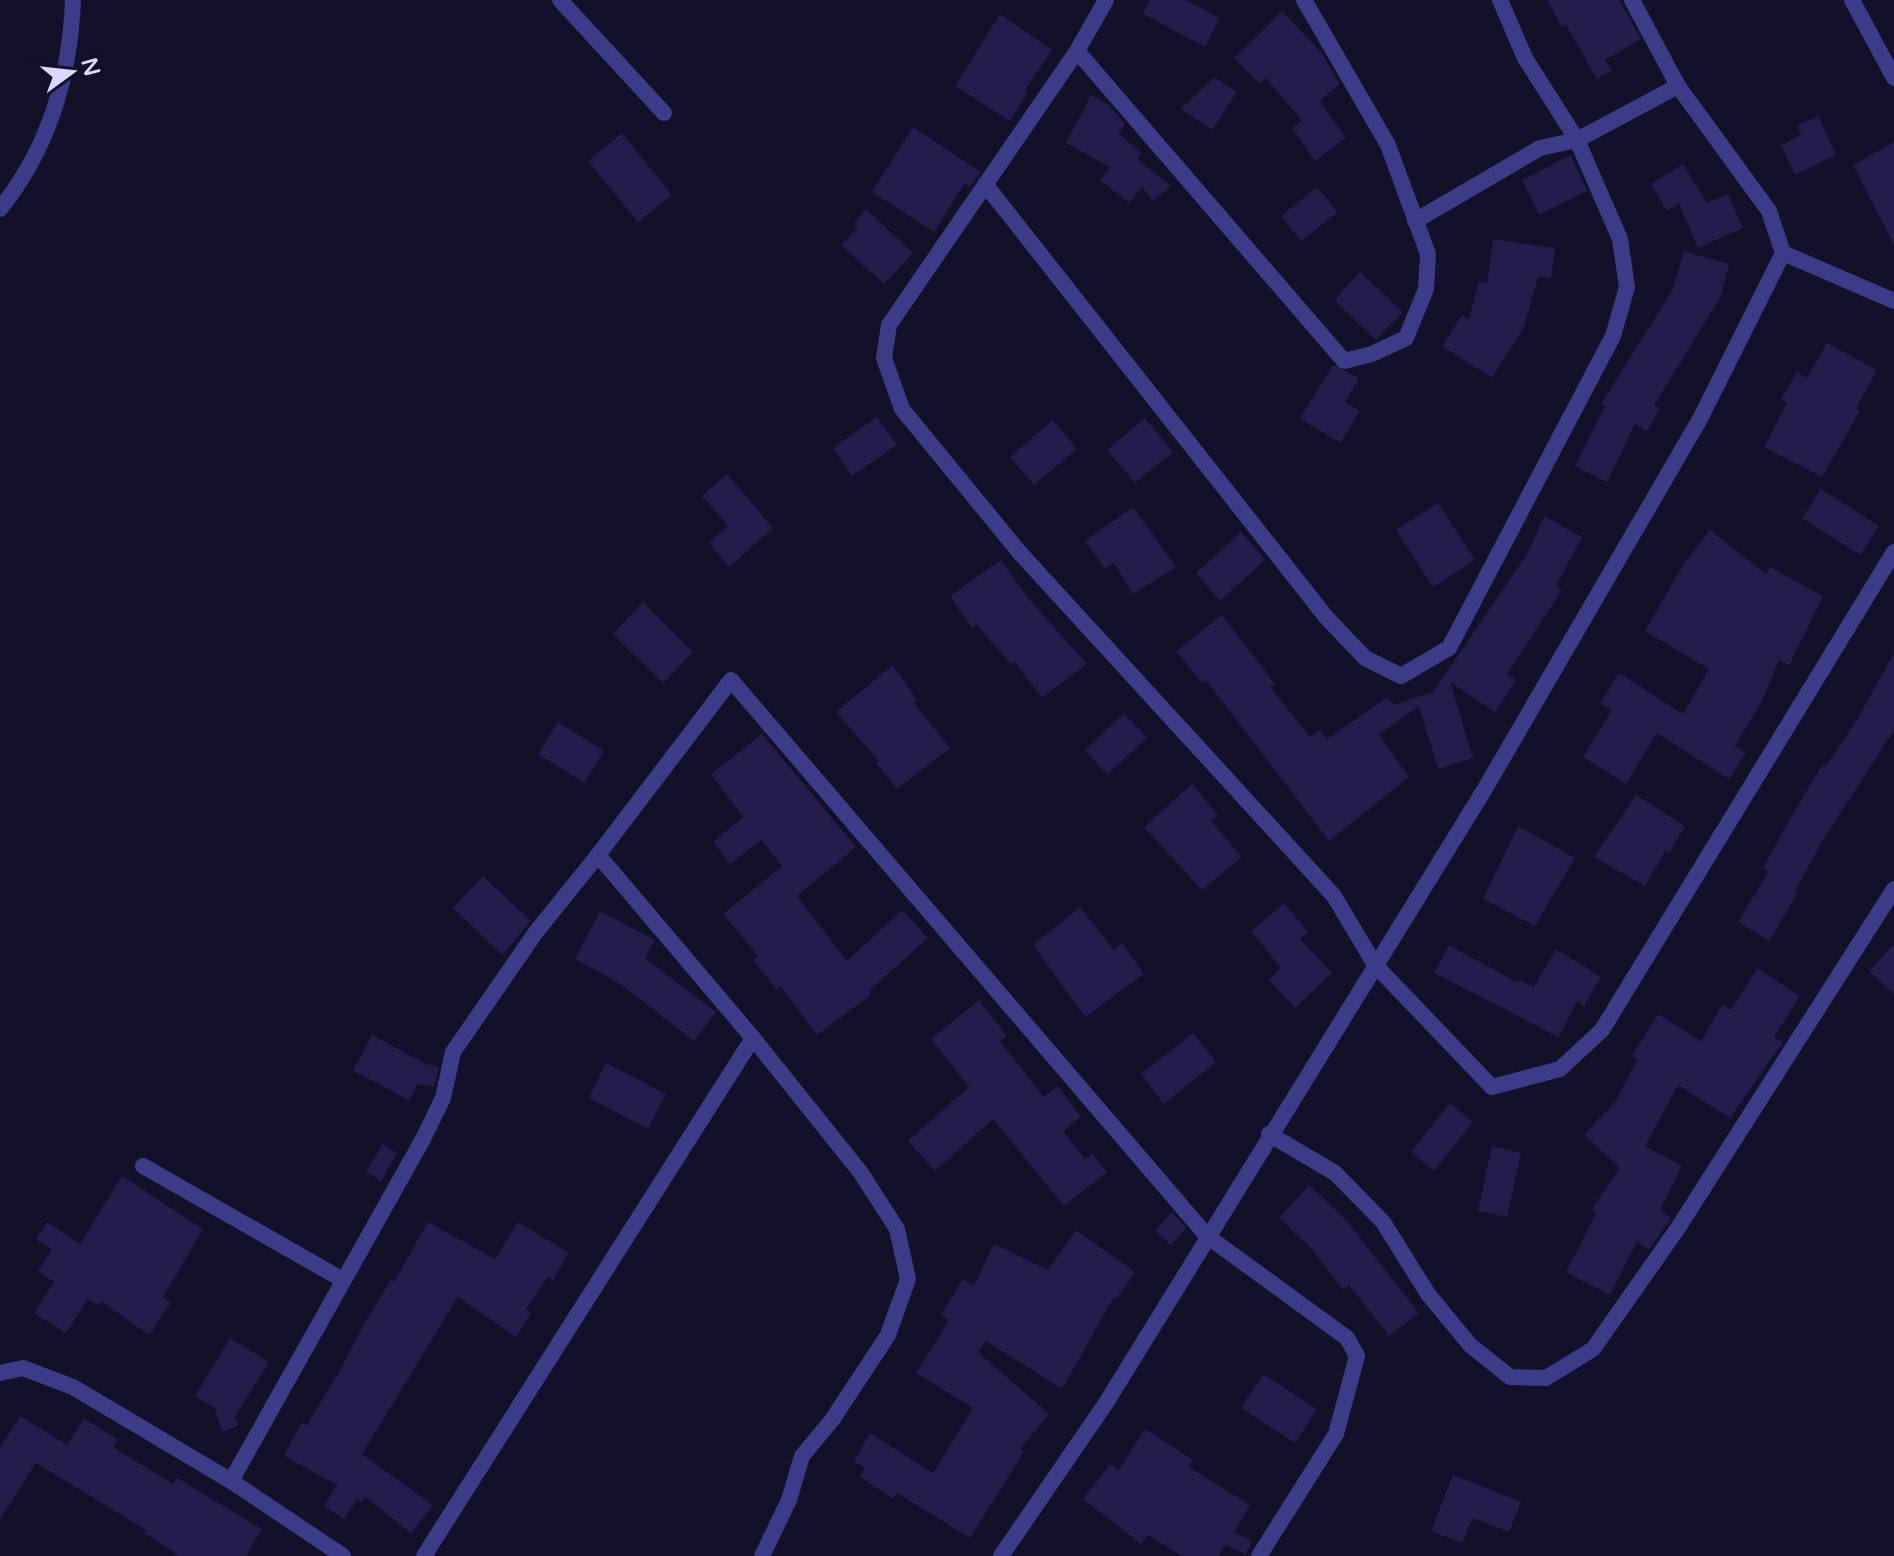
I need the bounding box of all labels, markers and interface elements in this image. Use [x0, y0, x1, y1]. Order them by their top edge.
north arrow [32, 32, 112, 112]
text: N [76, 55, 105, 79]

